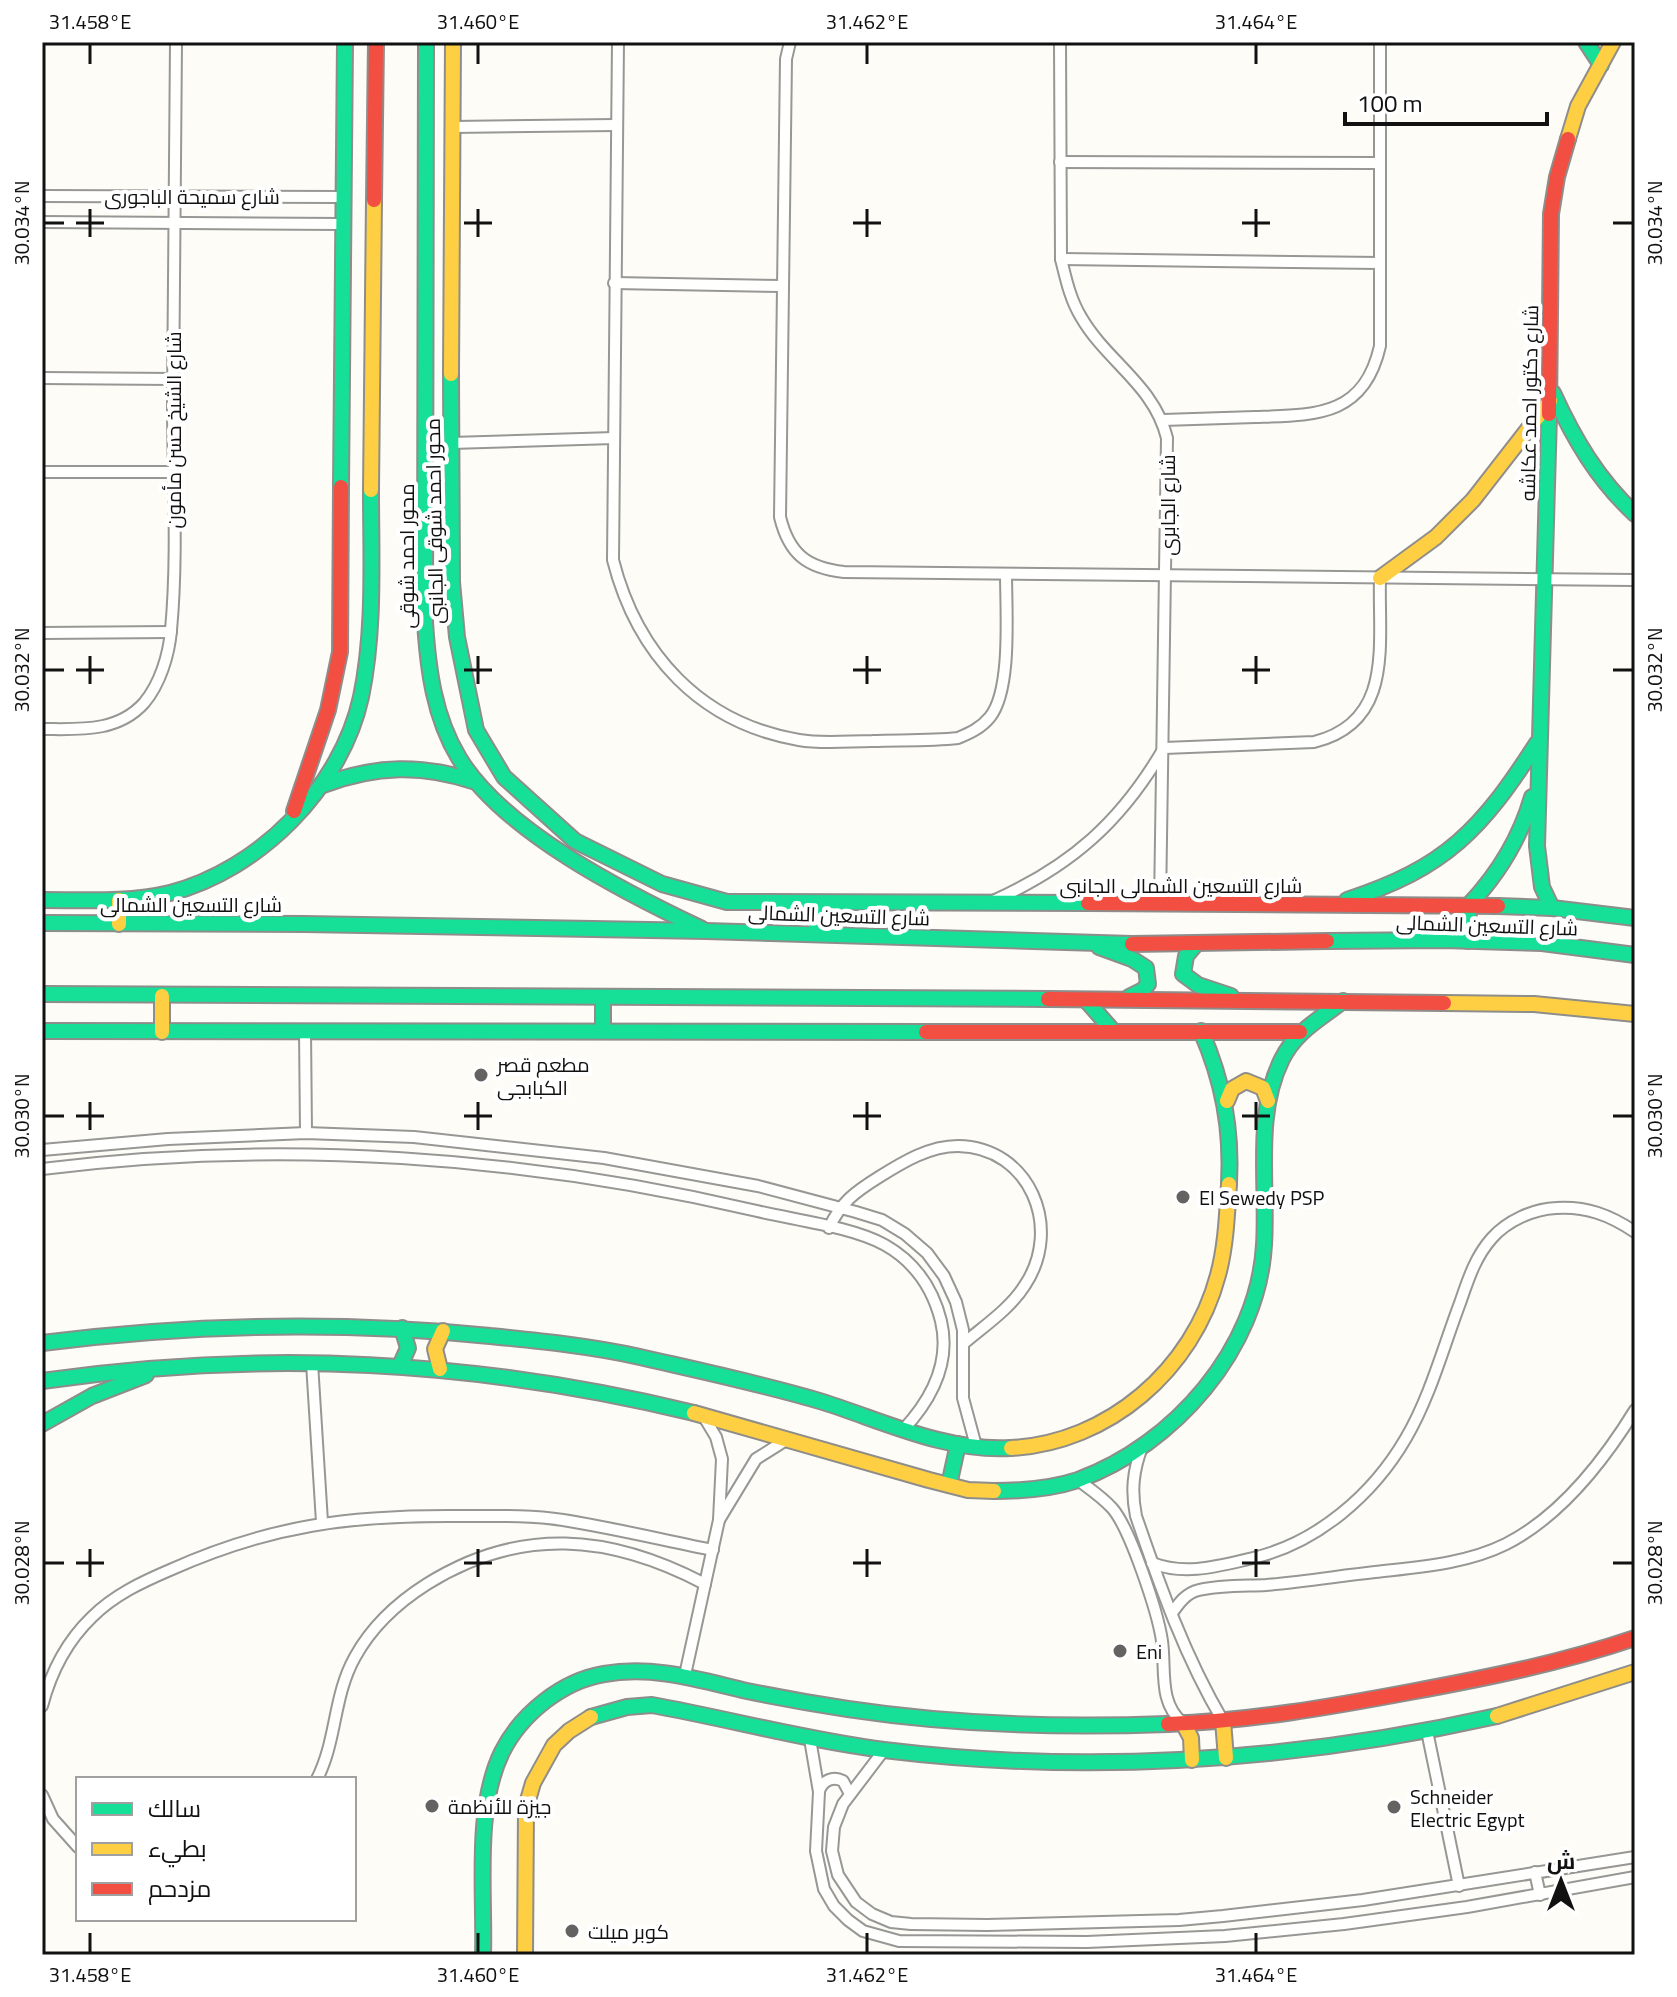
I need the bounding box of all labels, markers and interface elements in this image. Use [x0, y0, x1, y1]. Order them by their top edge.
text: 31.458°E [49, 3, 131, 40]
text: 31.460°E [437, 3, 519, 40]
text: 31.462°E [826, 3, 908, 40]
text: 31.464°E [1215, 3, 1297, 40]
scale bar [1345, 76, 1547, 126]
text: 100 m [1357, 81, 1423, 126]
street label: شارع سميحة الباجورى [104, 178, 280, 215]
text: 30.034°N [3, 180, 40, 266]
text: 30.034°N [1636, 180, 1673, 266]
street label: شارع دكتور احمد عكاشه [1509, 304, 1549, 502]
street label: شارع الشيخ حسن مأمون [155, 332, 192, 528]
street label: محور احمد شوقى الجانبى [414, 418, 454, 624]
street label: شارع الجابرى [1149, 454, 1186, 556]
street label: محور احمد شوقى [388, 483, 425, 629]
text: 30.032°N [3, 627, 40, 713]
text: 30.032°N [1636, 627, 1673, 713]
street label: شارع التسعين الشمالى الجانبى [1060, 867, 1302, 904]
street label: شارع التسعين الشمالى [100, 886, 282, 923]
street label: شارع التسعين الشمالى [747, 893, 931, 937]
street label: شارع التسعين الشمالى [1395, 903, 1579, 947]
place label: مطعم قصر الكبابجى [496, 1046, 590, 1106]
marker: مطعم قصر الكبابجى [472, 1066, 490, 1084]
text: 30.030°N [3, 1073, 40, 1159]
text: 30.030°N [1636, 1073, 1673, 1159]
place label: El Sewedy PSP [1199, 1179, 1324, 1216]
marker: El Sewedy PSP [1174, 1188, 1192, 1206]
text: 30.028°N [3, 1520, 40, 1606]
text: 30.028°N [1636, 1520, 1673, 1606]
place label: Eni [1136, 1633, 1162, 1670]
marker: Eni [1111, 1642, 1129, 1660]
legend [76, 1777, 356, 1921]
place label: Schneider Electric Egypt [1410, 1778, 1524, 1838]
text: سالك [148, 1786, 201, 1831]
place label: جيزة للأنظمة [448, 1788, 551, 1825]
marker: جيزة للأنظمة [423, 1797, 441, 1815]
marker: Schneider Electric Egypt [1385, 1798, 1403, 1816]
text: بطيء [148, 1826, 207, 1871]
text: ش [1547, 1840, 1575, 1882]
north arrow [1521, 1841, 1601, 1921]
text: مزدحم [148, 1866, 211, 1911]
place label: كوبر ميلت [588, 1913, 669, 1950]
marker: كوبر ميلت [563, 1922, 581, 1940]
text: 31.458°E [49, 1956, 131, 1993]
text: 31.460°E [437, 1956, 519, 1993]
text: 31.462°E [826, 1956, 908, 1993]
text: 31.464°E [1215, 1956, 1297, 1993]

